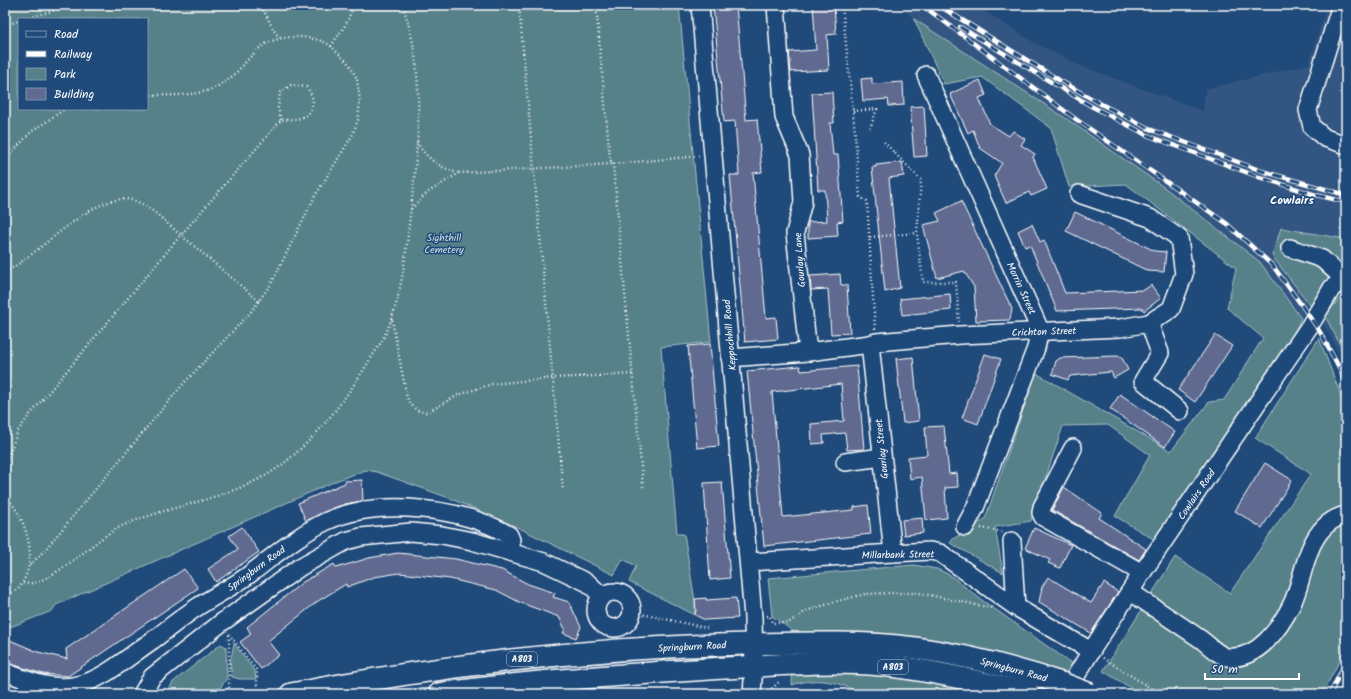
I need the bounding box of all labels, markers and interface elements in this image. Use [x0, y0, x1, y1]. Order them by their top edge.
legend [18, 18, 148, 110]
text: Road [54, 25, 79, 44]
text: Railway [54, 45, 92, 64]
text: Park [54, 65, 76, 84]
text: Building [54, 85, 94, 104]
district label: Cowlairs [1270, 191, 1314, 210]
park label: Sighthill Cemetery [424, 230, 464, 258]
street label: Gourlay Lane [790, 232, 810, 288]
street label: Morrin Street [1002, 260, 1040, 317]
street label: Keppochhill Road [719, 298, 741, 371]
street label: Crichton Street [1011, 323, 1077, 341]
street label: Gourlay Street [871, 418, 893, 480]
street label: Cowlairs Road [1174, 465, 1220, 523]
street label: Springburn Road [224, 542, 290, 595]
street label: Millarbank Street [862, 546, 935, 564]
street label: Springburn Road [657, 637, 728, 657]
road number: A803 [507, 652, 537, 666]
street label: Springburn Road [979, 653, 1050, 687]
scale bar [1205, 655, 1299, 681]
road number: A803 [878, 660, 908, 674]
text: 50 m [1211, 660, 1238, 679]

